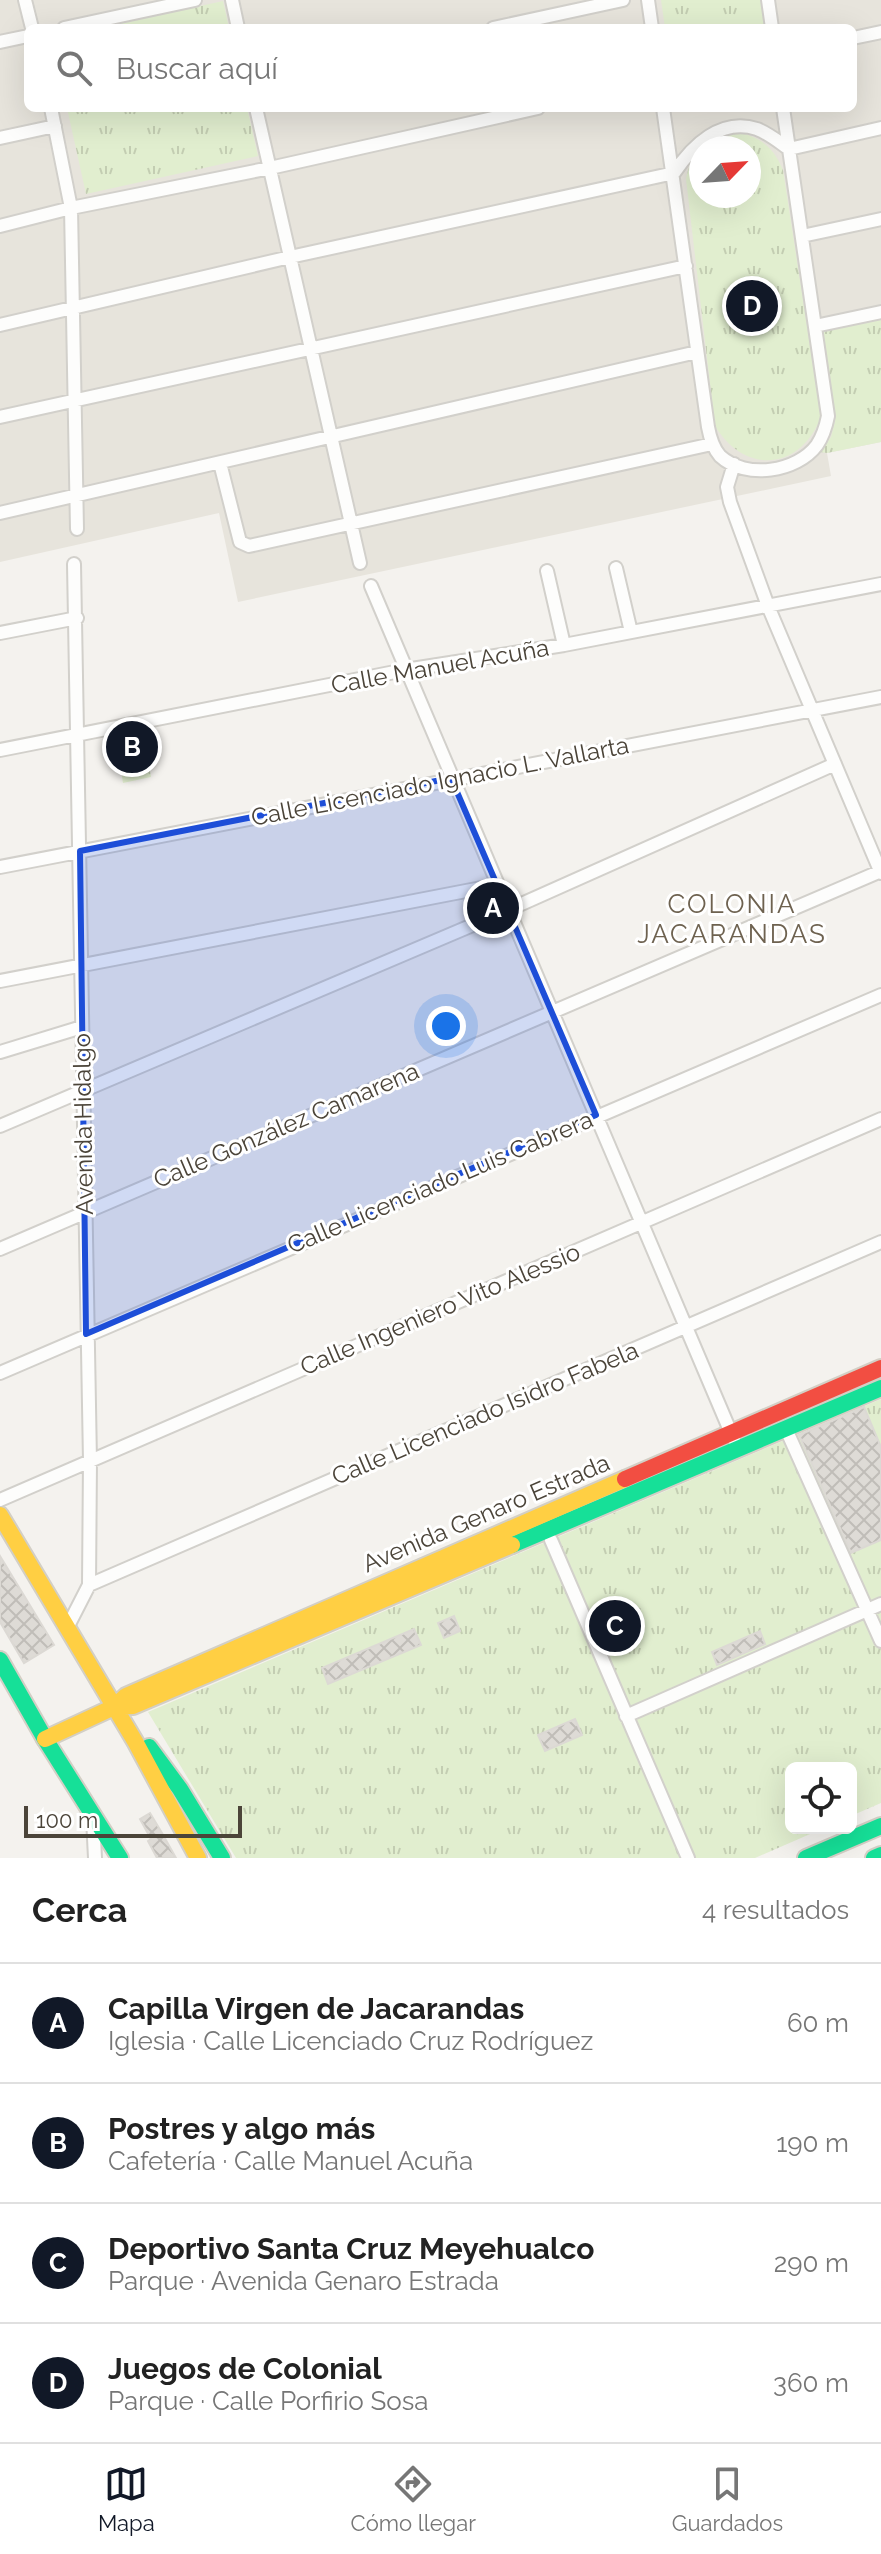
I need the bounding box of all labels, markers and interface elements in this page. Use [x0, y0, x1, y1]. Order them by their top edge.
search box [24, 24, 857, 112]
icon: search [52, 46, 96, 90]
text: Buscar aquí [116, 51, 278, 86]
north arrow [689, 136, 761, 208]
pin: D [726, 276, 778, 336]
street label: Calle Manuel Acuña [329, 633, 551, 699]
pin: B [106, 717, 158, 777]
street label: Calle Licenciado Ignacio L. Vallarta [249, 730, 631, 832]
pin: A [467, 878, 519, 938]
district label: COLONIA JACARANDAS [637, 889, 827, 949]
your location [426, 1006, 466, 1046]
street label: Avenida Hidalgo [67, 1033, 99, 1215]
street label: Calle González Camarena [149, 1056, 423, 1194]
street label: Calle Licenciado Luis Cabrera [283, 1104, 597, 1260]
street label: Calle Ingeniero Vito Alessio [296, 1237, 584, 1381]
street label: Calle Licenciado Isidro Fabela [327, 1335, 643, 1491]
street label: Avenida Genaro Estrada [358, 1448, 614, 1578]
pin: C [589, 1596, 641, 1656]
map controls [785, 1762, 857, 1834]
button: locate [785, 1762, 857, 1834]
scale bar [24, 1802, 242, 1838]
text: 100 m [36, 1807, 98, 1833]
text: Cerca [32, 1890, 127, 1930]
text: 4 resultados [702, 1895, 849, 1925]
text: Capilla Virgen de Jacarandas [108, 1991, 524, 2026]
text: A [49, 2008, 67, 2038]
text: 60 m [787, 2008, 849, 2038]
text: Iglesia · Calle Licenciado Cruz Rodríguez [108, 2026, 593, 2056]
text: Postres y algo más [108, 2111, 375, 2146]
text: B [49, 2128, 67, 2158]
text: 190 m [776, 2128, 849, 2158]
text: Cafetería · Calle Manuel Acuña [108, 2146, 473, 2176]
text: Deportivo Santa Cruz Meyehualco [108, 2231, 594, 2266]
text: C [49, 2248, 67, 2278]
text: 290 m [774, 2248, 849, 2278]
text: Parque · Avenida Genaro Estrada [108, 2266, 499, 2296]
text: Juegos de Colonial [108, 2351, 382, 2386]
text: D [49, 2368, 67, 2398]
text: 360 m [773, 2368, 849, 2398]
text: Parque · Calle Porfirio Sosa [108, 2386, 428, 2416]
tab: Mapa [98, 2462, 155, 2536]
tab: Cómo llegar [351, 2462, 476, 2536]
tab: Guardados [672, 2462, 783, 2536]

